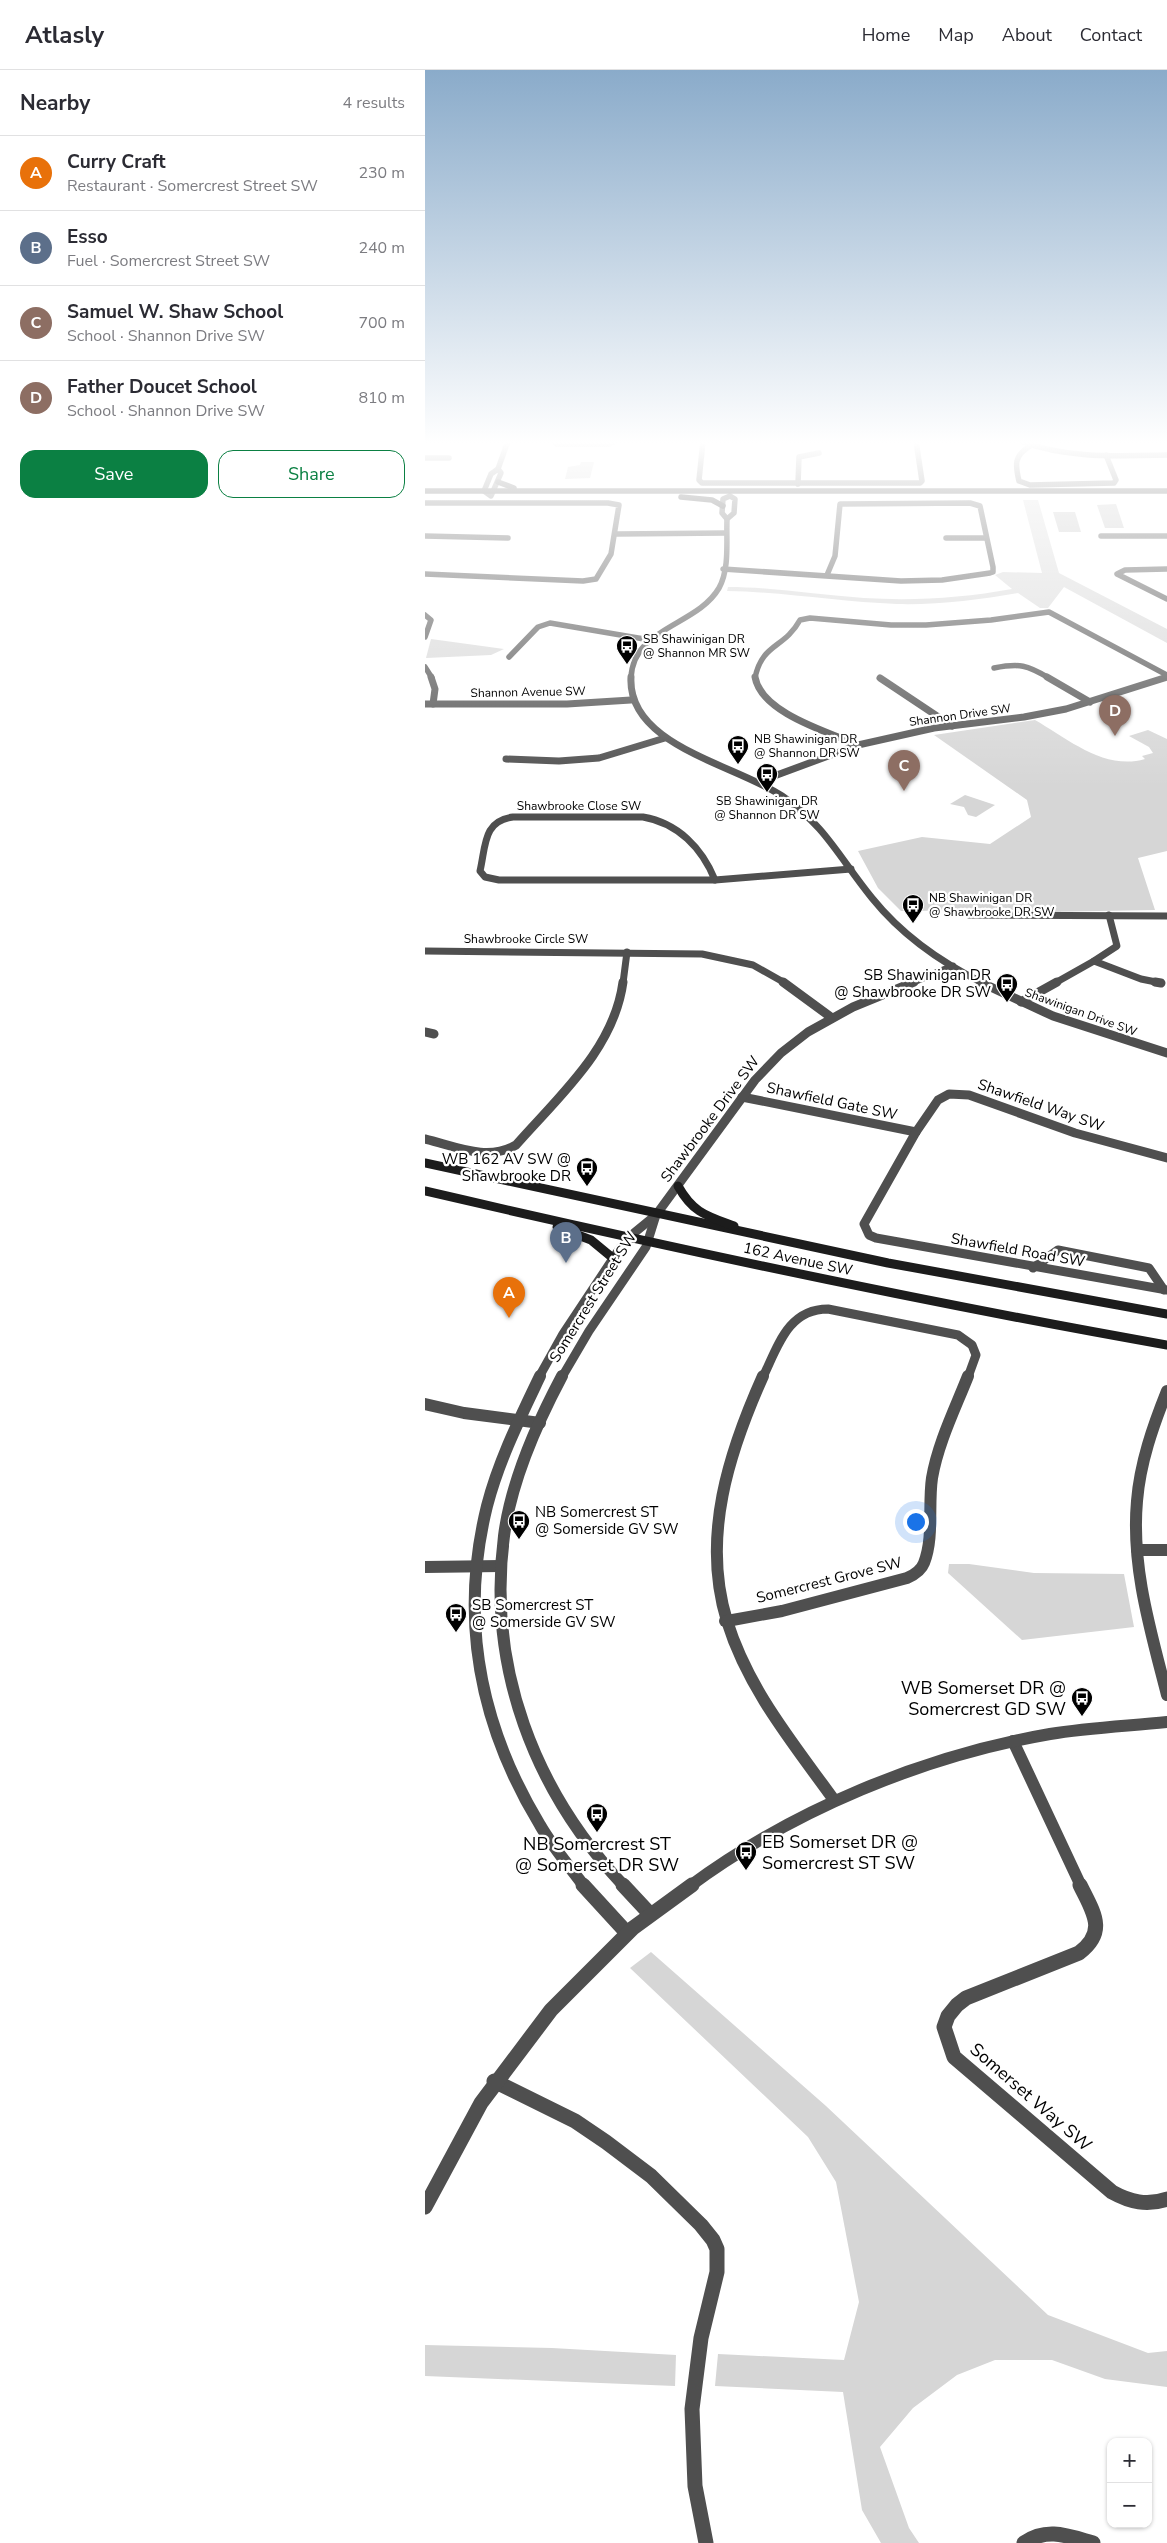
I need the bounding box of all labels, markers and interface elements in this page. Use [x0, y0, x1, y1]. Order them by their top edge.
text: Atlasly [25, 19, 104, 51]
text: Home [862, 23, 910, 47]
text: Map [938, 23, 974, 47]
text: About [1002, 23, 1052, 47]
text: Contact [1080, 23, 1142, 47]
text: Nearby [20, 89, 90, 117]
text: 4 results [343, 92, 405, 114]
text: Curry Craft [67, 149, 166, 175]
text: A [30, 162, 42, 184]
text: 230 m [358, 162, 405, 184]
text: Restaurant · Somercrest Street SW [67, 175, 318, 197]
text: Esso [67, 224, 108, 250]
text: B [30, 237, 42, 259]
text: 240 m [358, 237, 405, 259]
text: Fuel · Somercrest Street SW [67, 250, 270, 272]
text: Samuel W. Shaw School [67, 299, 283, 325]
text: C [31, 312, 41, 334]
text: 700 m [358, 312, 405, 334]
text: School · Shannon Drive SW [67, 325, 265, 347]
text: Father Doucet School [67, 374, 257, 400]
text: D [30, 387, 42, 409]
text: 810 m [358, 387, 405, 409]
text: School · Shannon Drive SW [67, 400, 265, 422]
button: Save [20, 450, 208, 498]
button: Share [218, 450, 405, 498]
place label: SB Shawinigan DR @ Shannon MR SW [643, 631, 750, 661]
bus stop icon: SB Shawinigan DR @ Shannon MR SW [615, 634, 639, 665]
street label: Shannon Avenue SW [470, 683, 586, 701]
pin: D [1099, 695, 1131, 736]
street label: Shannon Drive SW [908, 700, 1012, 730]
place label: NB Shawinigan DR @ Shannon DR SW [754, 731, 860, 761]
bus stop icon: NB Shawinigan DR @ Shannon DR SW [726, 734, 750, 765]
pin: C [888, 750, 920, 791]
bus stop icon: SB Shawinigan DR @ Shannon DR SW [755, 762, 779, 793]
place label: SB Shawinigan DR @ Shannon DR SW [714, 793, 820, 823]
street label: Shawbrooke Close SW [517, 798, 641, 814]
place label: NB Shawinigan DR @ Shawbrooke DR SW [929, 890, 1054, 920]
bus stop icon: NB Shawinigan DR @ Shawbrooke DR SW [901, 893, 925, 924]
street label: Shawbrooke Circle SW [464, 931, 588, 947]
place label: SB Shawinigan DR @ Shawbrooke DR SW [834, 965, 991, 1002]
bus stop icon: SB Shawinigan DR @ Shawbrooke DR SW [995, 972, 1019, 1003]
street label: Shawinigan Drive SW [1023, 984, 1139, 1040]
street label: Shawbrooke Drive SW [656, 1051, 764, 1186]
street label: Shawfield Way SW [975, 1074, 1107, 1136]
street label: Shawfield Gate SW [765, 1077, 900, 1125]
place label: WB 162 AV SW @ Shawbrooke DR [442, 1149, 571, 1186]
bus stop icon: WB 162 AV SW @ Shawbrooke DR [575, 1156, 599, 1187]
pin: B [550, 1222, 582, 1263]
street label: Somercrest Street SW [545, 1227, 642, 1366]
street label: Shawfield Road SW [949, 1228, 1087, 1272]
street label: 162 Avenue SW [741, 1238, 855, 1280]
pin: A [493, 1277, 525, 1318]
place label: NB Somercrest ST @ Somerside GV SW [535, 1502, 679, 1539]
bus stop icon: NB Somercrest ST @ Somerside GV SW [507, 1509, 531, 1540]
your location [903, 1509, 929, 1535]
street label: Somercrest Grove SW [754, 1552, 904, 1608]
place label: SB Somercrest ST @ Somerside GV SW [472, 1595, 616, 1632]
bus stop icon: SB Somercrest ST @ Somerside GV SW [444, 1602, 468, 1633]
place label: WB Somerset DR @ Somercrest GD SW [901, 1676, 1066, 1721]
bus stop icon: WB Somerset DR @ Somercrest GD SW [1070, 1686, 1094, 1717]
bus stop icon: NB Somercrest ST @ Somerset DR SW [585, 1802, 609, 1833]
place label: EB Somerset DR @ Somercrest ST SW [762, 1830, 918, 1875]
place label: NB Somercrest ST @ Somerset DR SW [515, 1832, 679, 1877]
bus stop icon: EB Somerset DR @ Somercrest ST SW [734, 1840, 758, 1871]
street label: Somerset Way SW [965, 2037, 1097, 2157]
map controls [1107, 2438, 1152, 2528]
button: + [1107, 2438, 1152, 2483]
button: − [1107, 2483, 1152, 2528]

